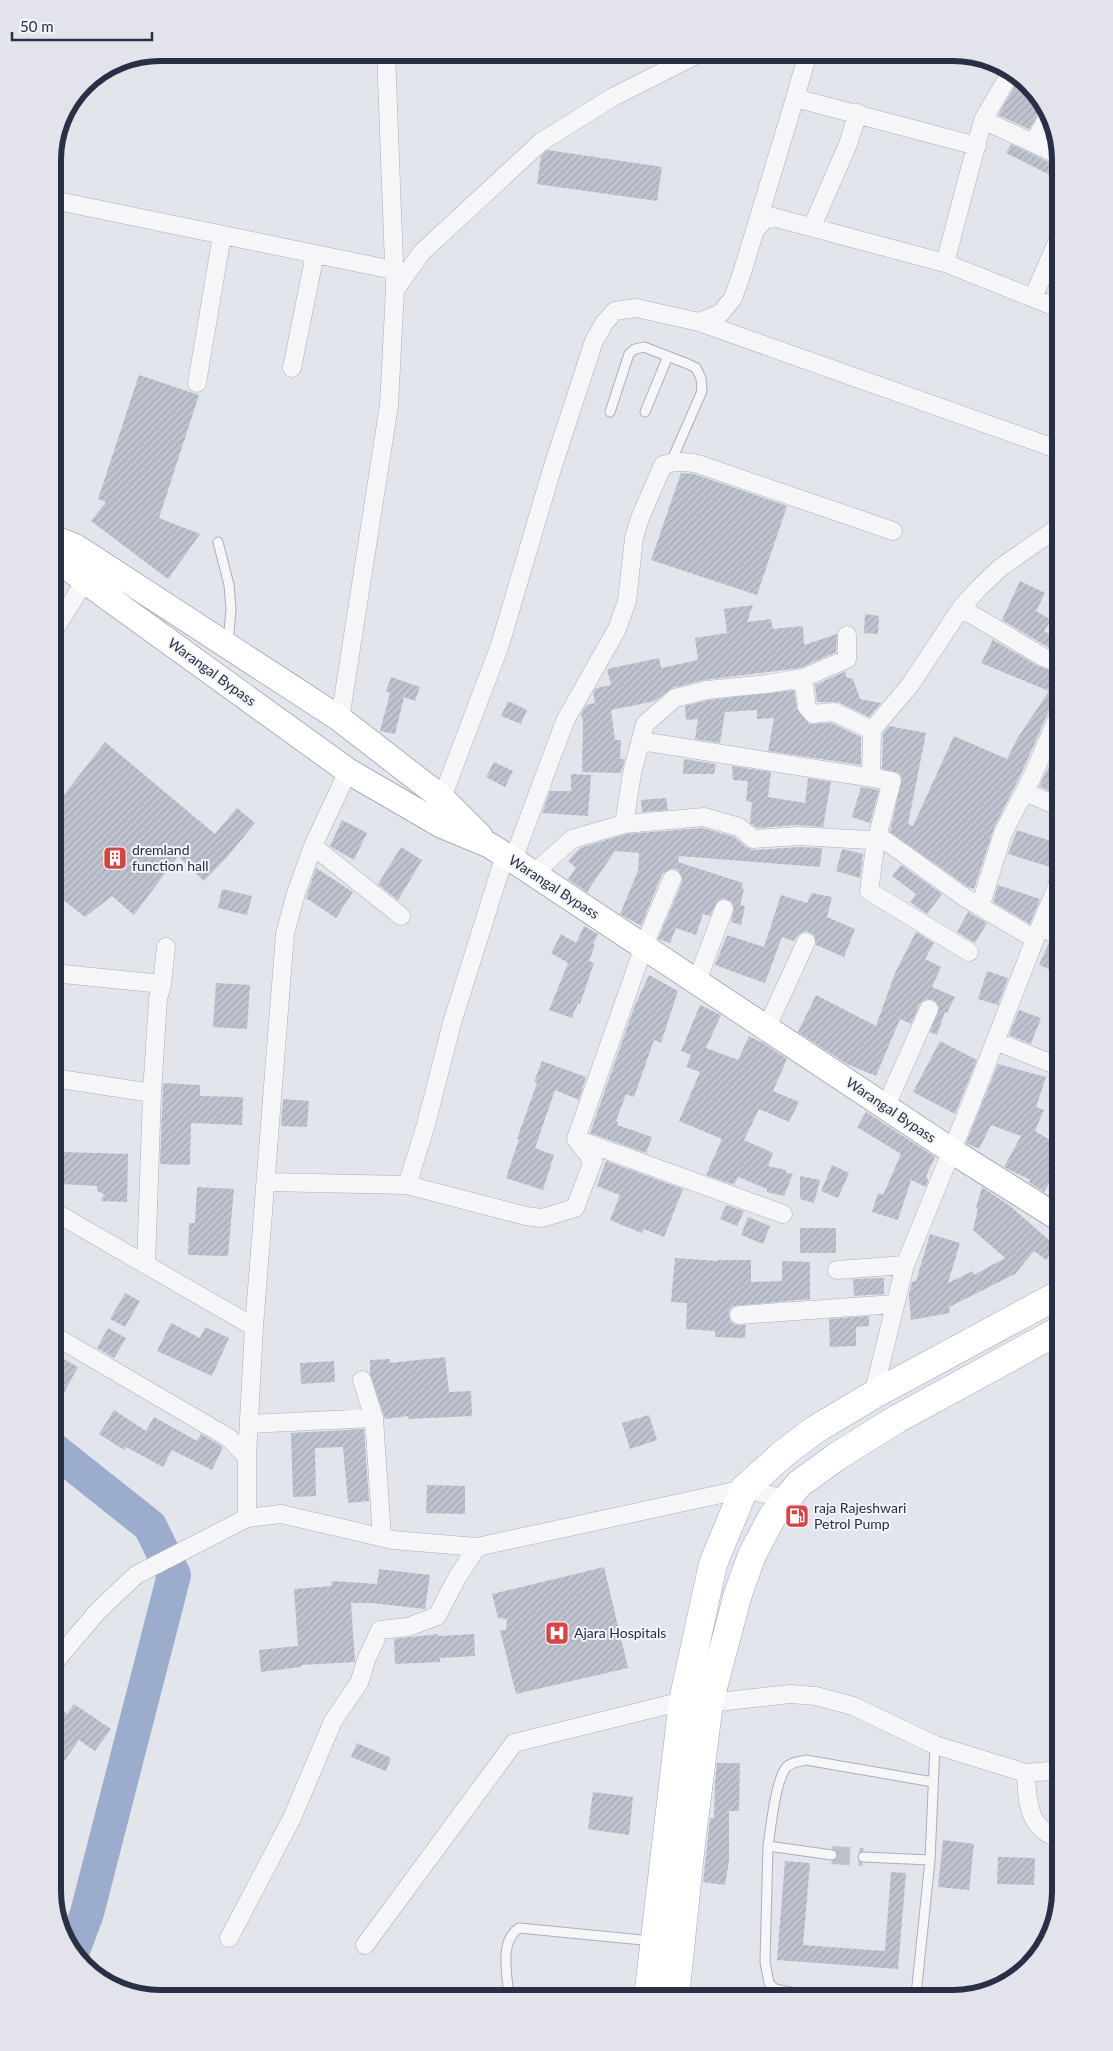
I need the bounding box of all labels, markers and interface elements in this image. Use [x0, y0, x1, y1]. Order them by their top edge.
scale bar [12, 10, 152, 42]
text: 50 m [20, 17, 54, 35]
street label: Warangal Bypass [165, 634, 260, 709]
place label: dremland function hall [132, 841, 209, 874]
building icon: dremland function hall [102, 845, 128, 871]
street label: Warangal Bypass [506, 851, 603, 922]
street label: Warangal Bypass [843, 1073, 939, 1146]
place label: raja Rajeshwari Petrol Pump [814, 1499, 906, 1532]
fuel station icon: raja Rajeshwari Petrol Pump [784, 1503, 810, 1529]
hospital icon: Ajara Hospitals [544, 1620, 570, 1646]
place label: Ajara Hospitals [574, 1624, 666, 1641]

